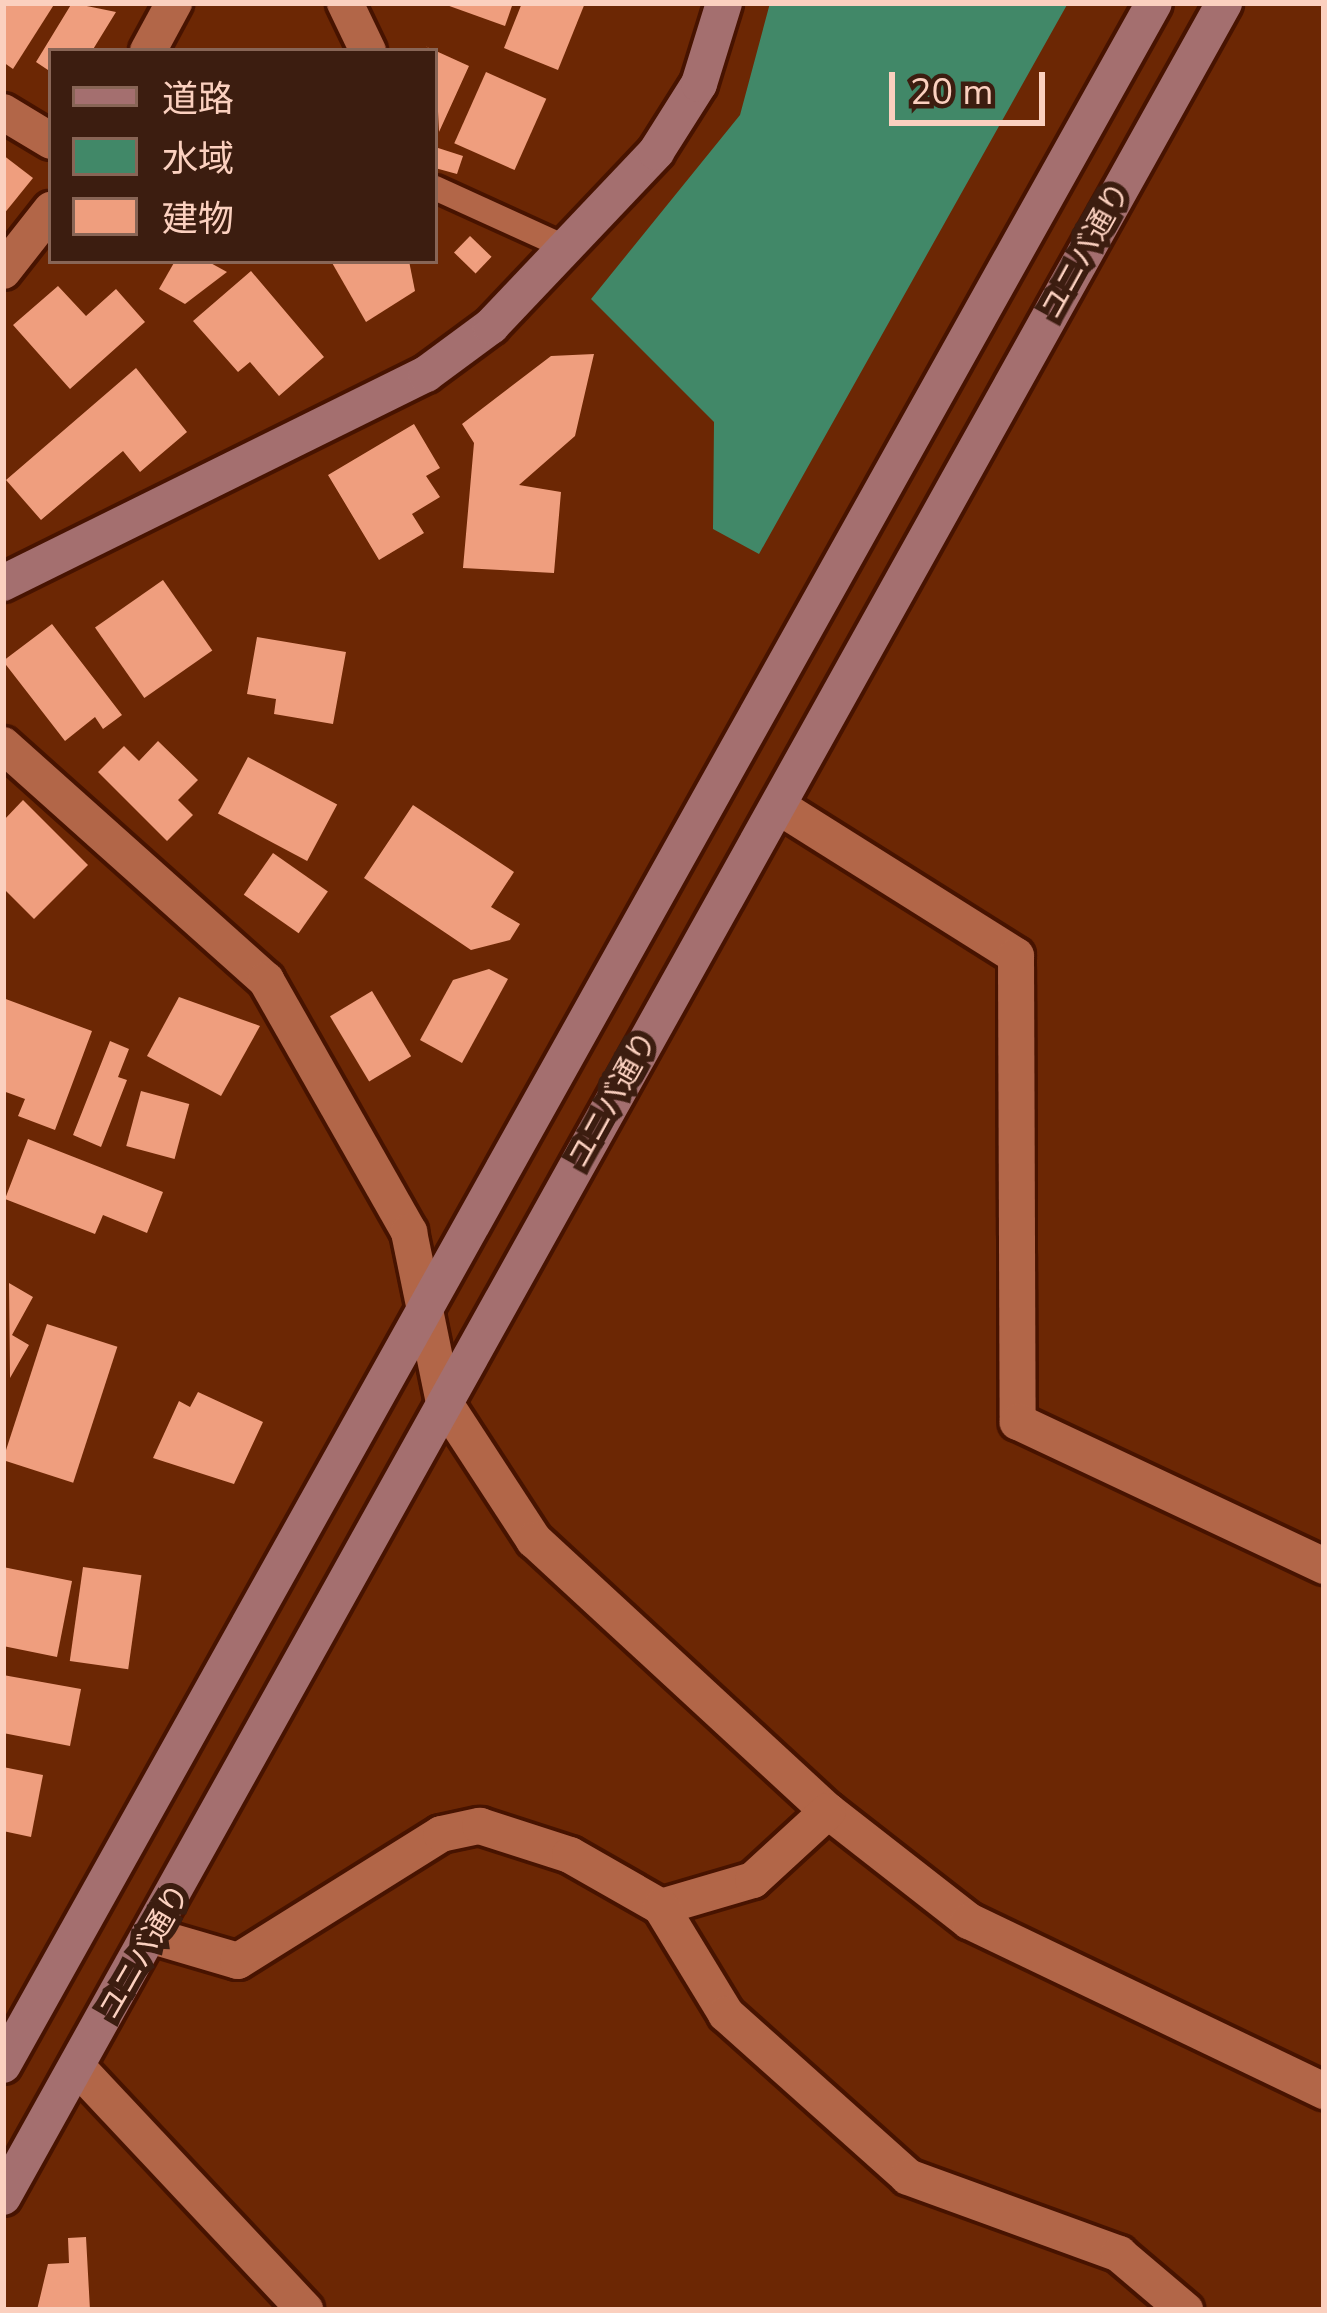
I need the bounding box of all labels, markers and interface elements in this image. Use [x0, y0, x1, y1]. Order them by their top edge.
legend [48, 48, 438, 264]
scale bar [895, 48, 1051, 122]
text: 20 m [910, 68, 993, 117]
text: 道路 [162, 75, 234, 124]
text: 水域 [162, 135, 234, 184]
street label: ユニバ通り [1034, 177, 1138, 325]
text: 建物 [162, 195, 234, 244]
street label: ユニバ通り [561, 1026, 665, 1174]
street label: ユニバ通り [92, 1878, 198, 2026]

